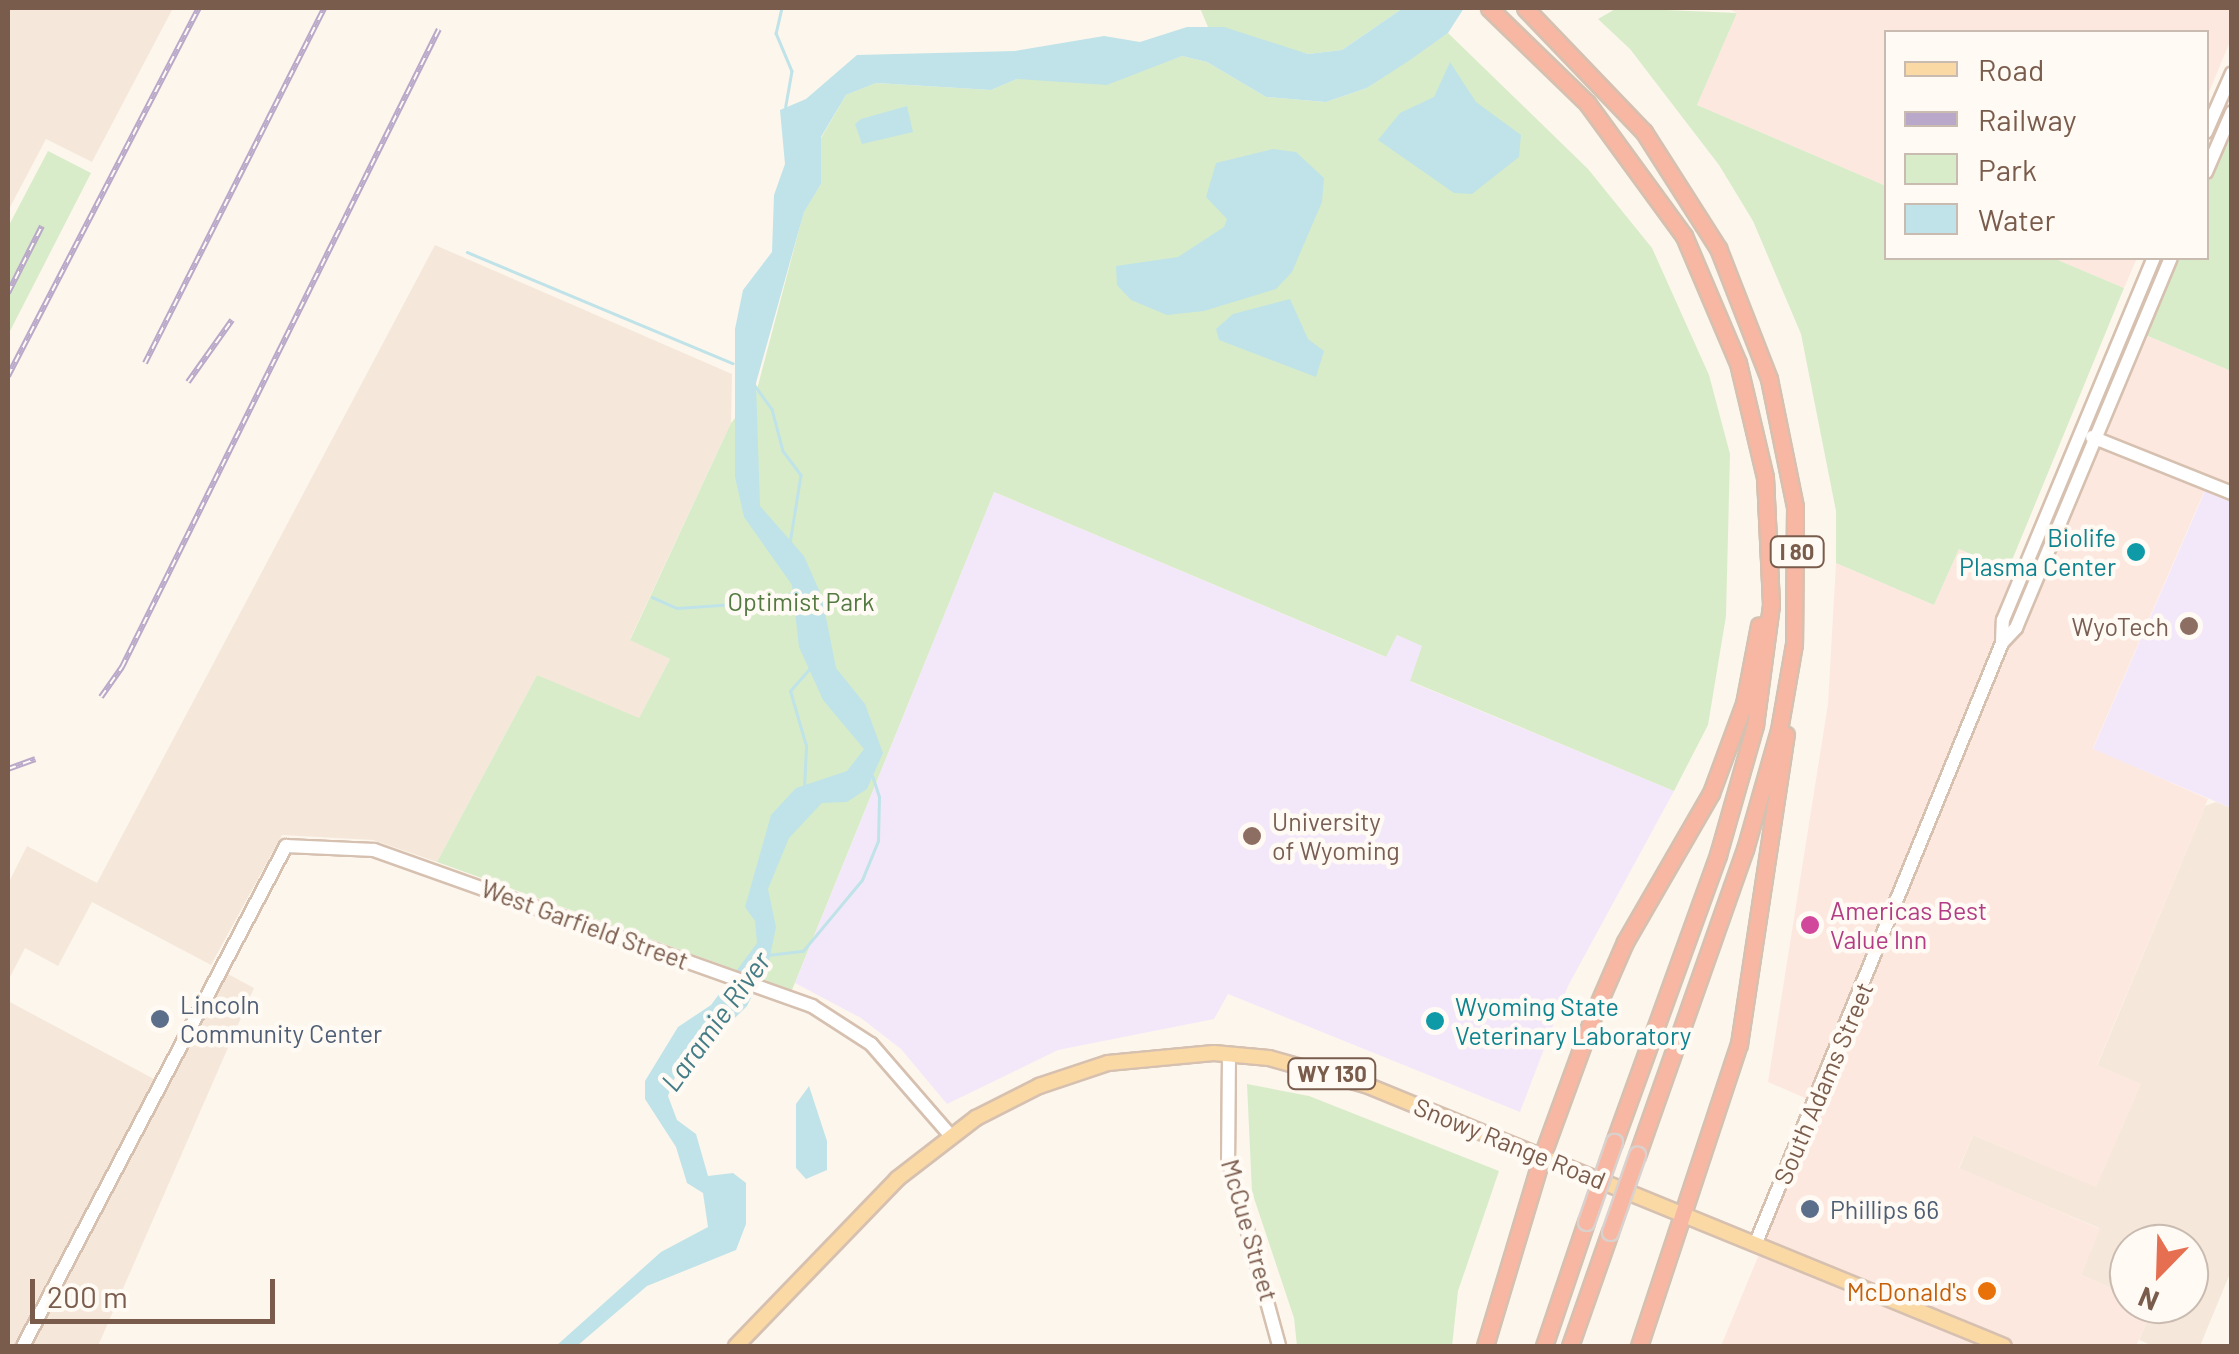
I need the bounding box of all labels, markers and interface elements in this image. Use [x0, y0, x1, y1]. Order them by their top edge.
legend [1884, 30, 2209, 260]
text: Road [1978, 51, 2044, 87]
text: Railway [1978, 101, 2077, 137]
text: Park [1978, 151, 2037, 187]
text: Water [1978, 201, 2056, 237]
place label: Biolife Plasma Center [1959, 523, 2116, 582]
road number: I 80 [1770, 535, 1824, 569]
marker: Biolife Plasma Center [2125, 541, 2147, 563]
park label: Optimist Park [727, 586, 875, 616]
place label: WyoTech [2072, 611, 2169, 641]
marker: WyoTech [2178, 615, 2200, 637]
place label: University of Wyoming [1272, 807, 1400, 866]
marker: University of Wyoming [1241, 825, 1263, 847]
street label: West Garfield Street [477, 873, 693, 975]
place label: Americas Best Value Inn [1830, 896, 1987, 955]
marker: Americas Best Value Inn [1799, 914, 1821, 936]
water label: Laramie River [653, 945, 777, 1097]
street label: South Adams Street [1767, 978, 1879, 1188]
place label: Lincoln Community Center [180, 990, 382, 1049]
place label: Wyoming State Veterinary Laboratory [1455, 992, 1691, 1051]
marker: Lincoln Community Center [149, 1008, 171, 1030]
marker: Wyoming State Veterinary Laboratory [1424, 1010, 1446, 1032]
road number: WY 130 [1287, 1057, 1377, 1091]
street label: Snowy Range Road [1410, 1091, 1610, 1195]
street label: McCue Street [1215, 1156, 1285, 1304]
place label: Phillips 66 [1830, 1194, 1939, 1224]
marker: Phillips 66 [1799, 1198, 1821, 1220]
north arrow [2109, 1224, 2209, 1324]
scale bar [35, 1259, 280, 1321]
place label: McDonald's [1847, 1276, 1967, 1306]
text: 200 m [47, 1278, 128, 1314]
marker: McDonald's [1976, 1280, 1998, 1302]
text: N [2133, 1280, 2163, 1319]

